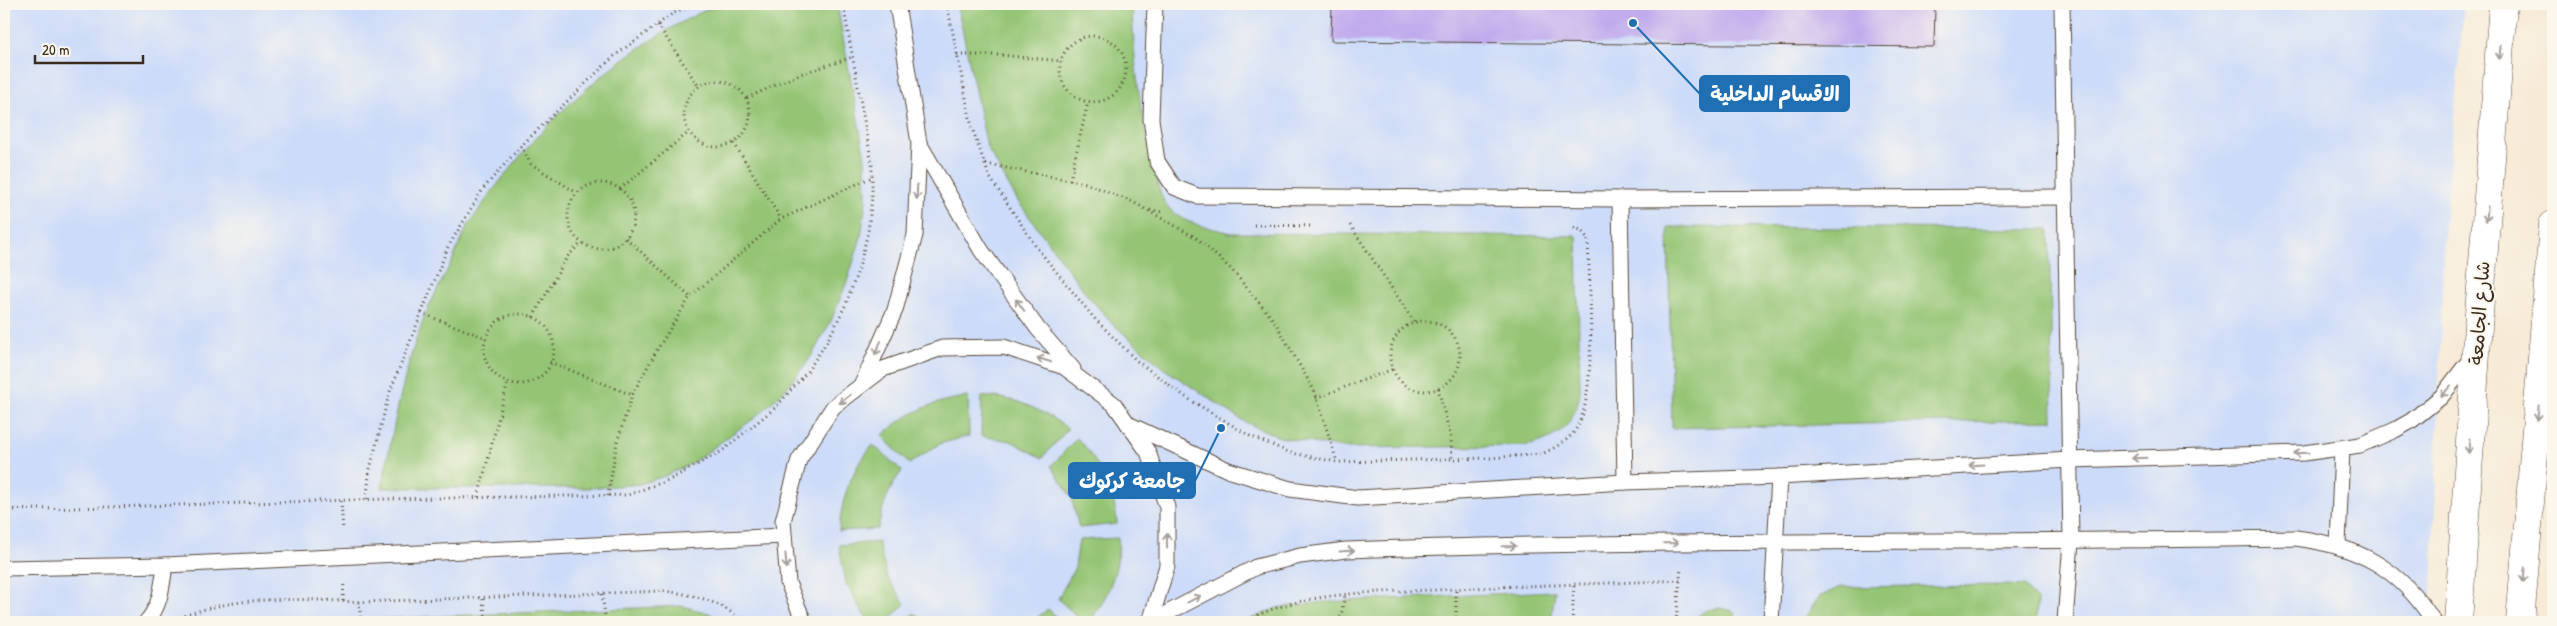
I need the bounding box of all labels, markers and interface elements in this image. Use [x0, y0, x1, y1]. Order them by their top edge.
scale bar [35, 32, 142, 64]
text: 20 m [42, 39, 69, 60]
one-way arrow [2495, 44, 2504, 60]
callout: الاقسام الداخلية [1700, 76, 1849, 111]
text: الاقسام الداخلية [1710, 80, 1840, 109]
one-way arrow [913, 184, 922, 200]
one-way arrow [2482, 206, 2491, 222]
street label: شارع الجامعة [2462, 260, 2497, 366]
one-way arrow [1015, 299, 1026, 312]
one-way arrow [873, 340, 883, 355]
one-way arrow [1036, 355, 1052, 364]
one-way arrow [2440, 384, 2452, 397]
one-way arrow [839, 393, 852, 404]
one-way arrow [2533, 405, 2542, 421]
one-way arrow [2465, 438, 2474, 454]
one-way arrow [2293, 448, 2310, 458]
one-way arrow [2131, 453, 2147, 463]
one-way arrow [1969, 461, 1985, 470]
callout: جامعة كركوك [1069, 463, 1195, 498]
text: جامعة كركوك [1079, 467, 1185, 495]
one-way arrow [1162, 533, 1172, 550]
one-way arrow [1663, 538, 1679, 547]
one-way arrow [1501, 541, 1517, 550]
one-way arrow [1338, 546, 1354, 555]
one-way arrow [782, 552, 791, 568]
one-way arrow [2519, 566, 2529, 582]
one-way arrow [1186, 594, 1201, 604]

